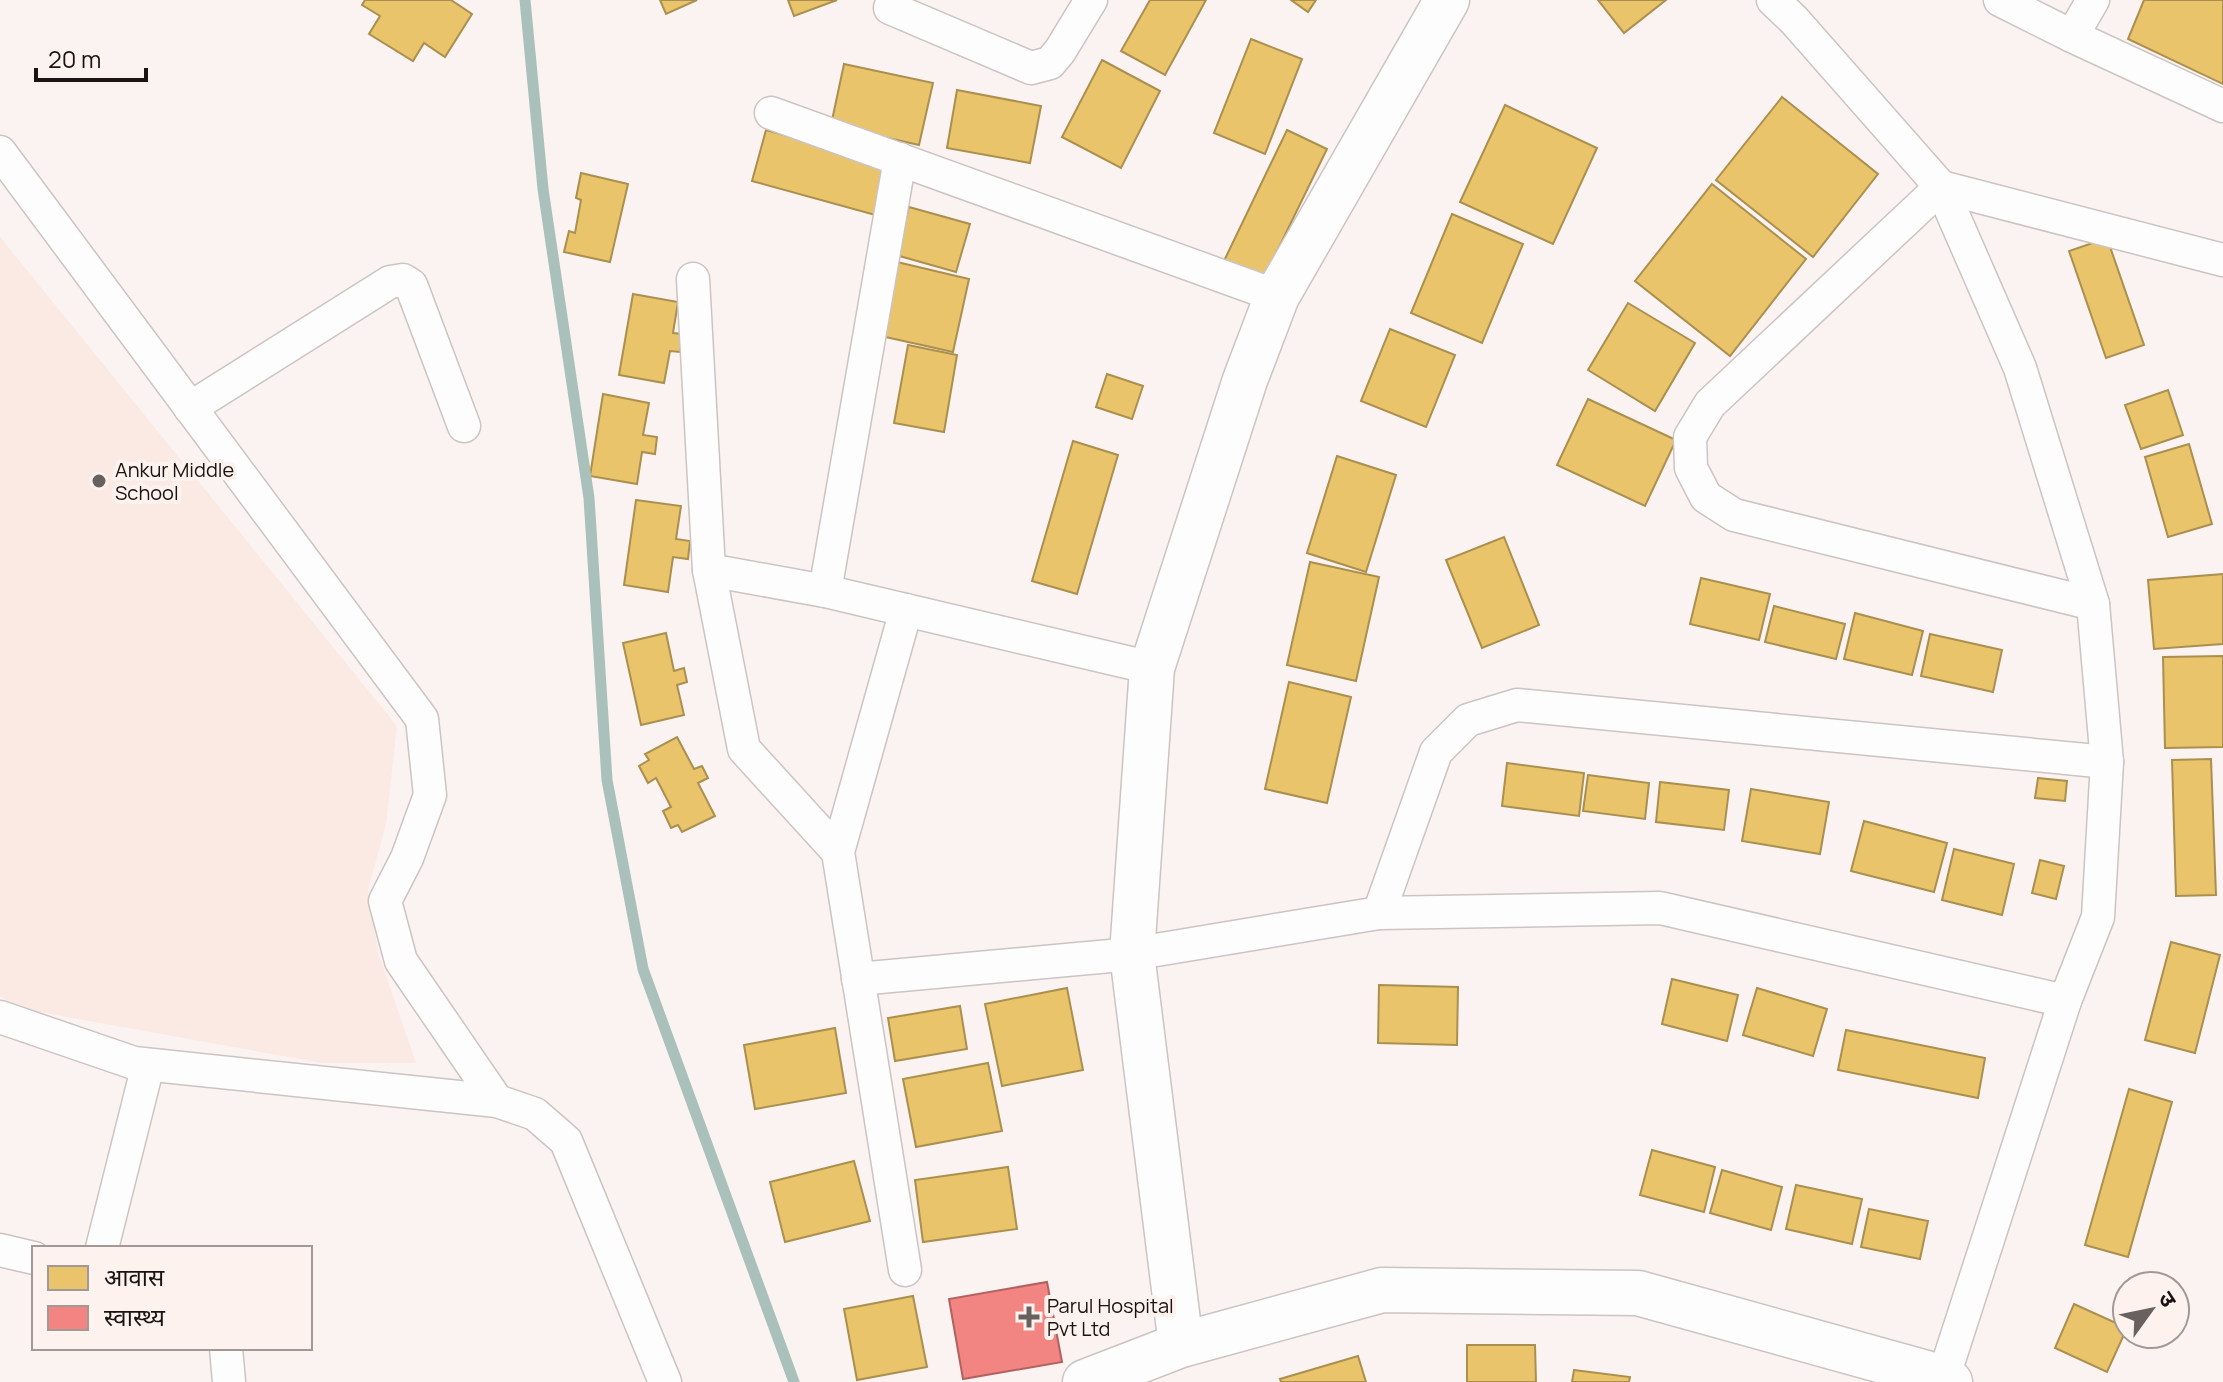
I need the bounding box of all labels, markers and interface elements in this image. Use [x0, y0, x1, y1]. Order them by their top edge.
scale bar [36, 32, 146, 82]
text: 20 m [48, 42, 101, 75]
place label: Ankur Middle School [115, 456, 234, 506]
marker: Ankur Middle School [90, 472, 108, 490]
legend [32, 1246, 312, 1350]
text: आवास [104, 1260, 165, 1293]
north arrow [2111, 1270, 2191, 1350]
text: उ [2152, 1286, 2184, 1314]
place label: Parul Hospital Pvt Ltd [1047, 1292, 1174, 1342]
text: स्वास्थ्य [104, 1300, 166, 1333]
marker: Parul Hospital Pvt Ltd [1018, 1306, 1040, 1328]

